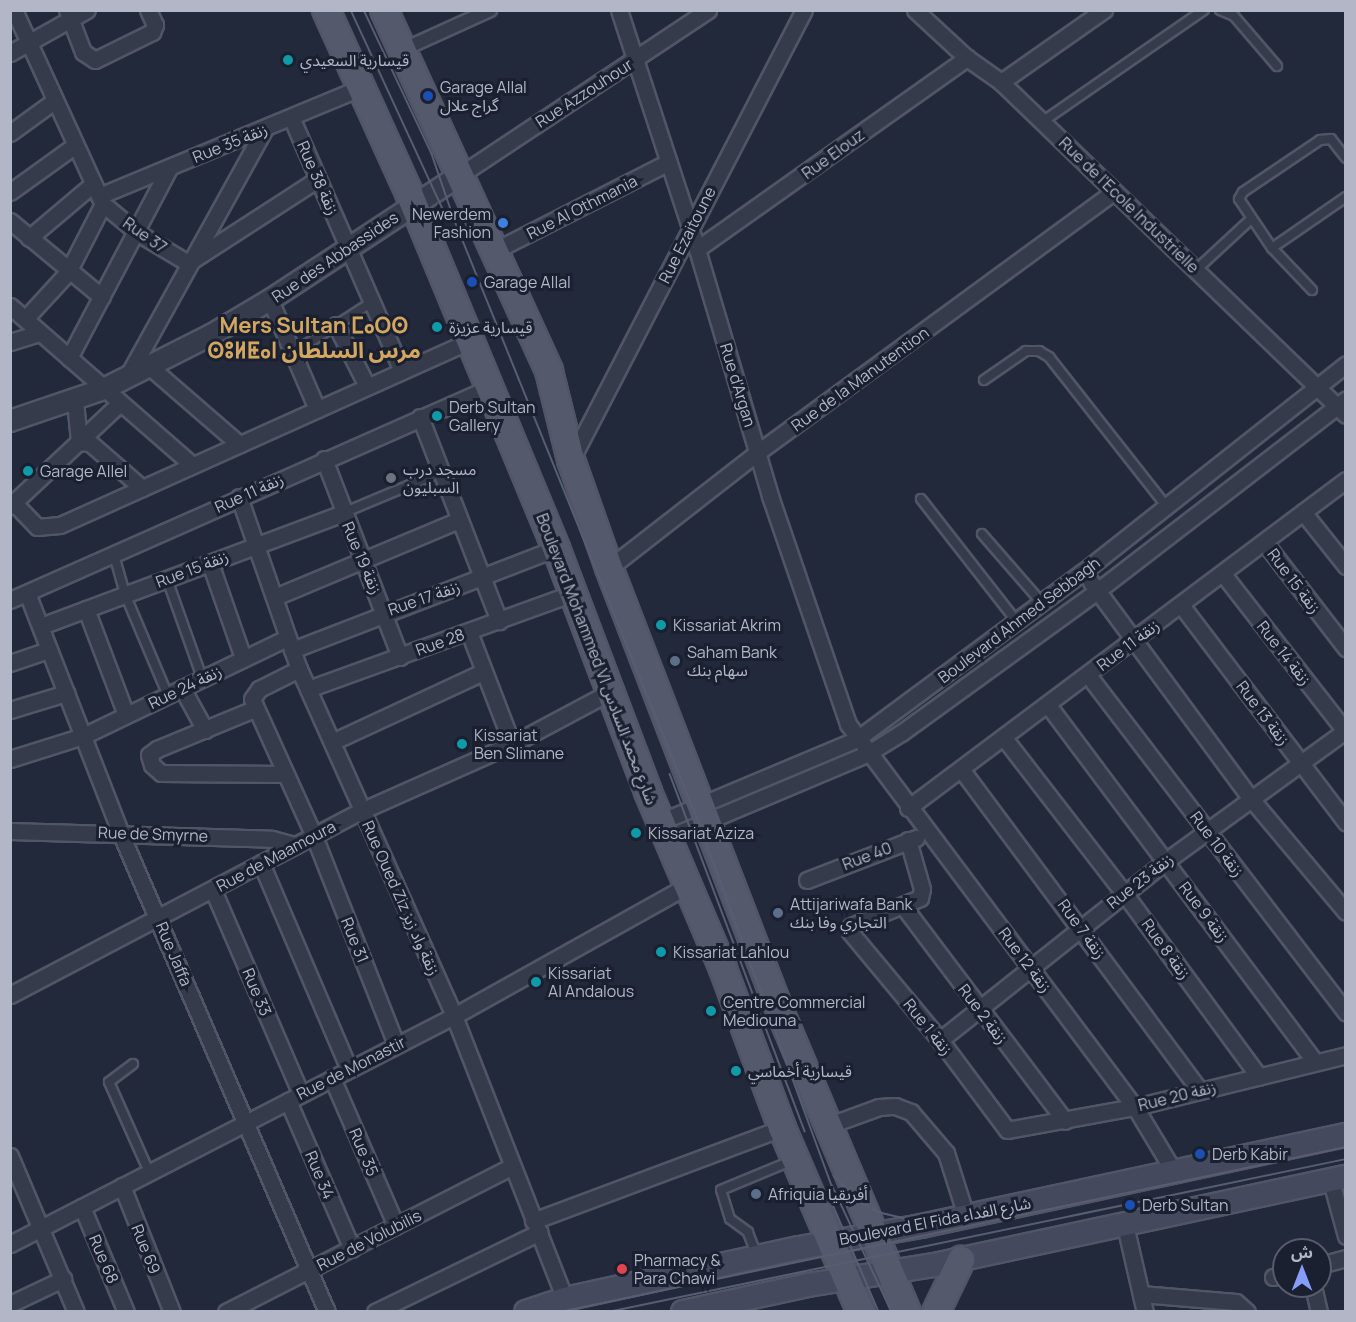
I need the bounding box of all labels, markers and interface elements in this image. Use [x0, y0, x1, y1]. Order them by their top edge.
place label: قيسارية السعيدي [300, 50, 409, 70]
marker: قيسارية السعيدي [281, 53, 295, 67]
street label: Rue Azzouhour [532, 55, 636, 131]
place label: Garage Allal گراج علال [440, 77, 527, 115]
marker: Garage Allal گراج علال [421, 89, 435, 103]
street label: Rue 35 زنقة [190, 119, 270, 167]
street label: Rue Elouz [798, 125, 868, 183]
street label: Rue de l'Ecole Industrielle [1055, 133, 1203, 277]
street label: Rue 38 زنقة [293, 138, 343, 218]
street label: Rue Al Othmania [524, 171, 640, 243]
street label: Rue Ezaitoune [654, 184, 720, 286]
place label: Newerdem Fashion [412, 204, 491, 242]
street label: Rue des Abbassides [268, 208, 402, 306]
street label: Rue 37 [119, 213, 171, 257]
marker: Newerdem Fashion [496, 216, 510, 230]
place label: Garage Allal [484, 272, 571, 292]
marker: Garage Allal [465, 275, 479, 289]
district label: Mers Sultan ⵎⴰⵔⵙ ⵙⵓⵍⵟⴰⵏ مرس السلطان [207, 312, 421, 364]
place label: قيسارية عزيزة [449, 317, 532, 337]
marker: قيسارية عزيزة [430, 320, 444, 334]
street label: Rue de la Manutention [788, 323, 932, 435]
street label: Rue d'Argan [716, 341, 760, 429]
place label: Derb Sultan Gallery [449, 397, 535, 435]
marker: Derb Sultan Gallery [430, 409, 444, 423]
place label: مسجد درب السبليون [403, 459, 476, 497]
place label: Garage Allel [40, 461, 127, 481]
marker: Garage Allel [21, 464, 35, 478]
street label: Rue 11 زنقة [212, 469, 286, 517]
marker: مسجد درب السبليون [384, 471, 398, 485]
street label: Boulevard Mohammed VI شارع محمد السادس [532, 511, 662, 807]
street label: Rue 19 زنقة [338, 519, 386, 597]
street label: Rue 15 زنقة [1263, 545, 1325, 617]
street label: Rue 15 زنقة [153, 546, 231, 592]
street label: Boulevard Ahmed Sebbagh [934, 553, 1104, 687]
street label: Rue 17 زنقة [385, 577, 463, 619]
place label: Kissariat Akrim [673, 615, 781, 635]
street label: Rue 11 زنقة [1093, 615, 1163, 675]
street label: Rue 14 زنقة [1253, 617, 1315, 689]
marker: Kissariat Akrim [654, 618, 668, 632]
street label: Rue 28 [413, 624, 467, 660]
place label: Saham Bank سهام بنك [687, 642, 777, 680]
marker: Saham Bank سهام بنك [668, 654, 682, 668]
street label: Rue 24 زنقة [145, 661, 225, 713]
street label: Rue 13 زنقة [1233, 677, 1293, 749]
place label: Kissariat Ben Slimane [474, 725, 564, 763]
marker: Kissariat Ben Slimane [455, 737, 469, 751]
street label: Rue 10 زنقة [1186, 808, 1248, 880]
street label: Rue de Maamoura [213, 816, 339, 896]
street label: Rue Oued Ziz زنقة واد زيز [358, 818, 444, 978]
street label: Rue de Smyrne [98, 822, 208, 846]
place label: Kissariat Aziza [648, 823, 754, 843]
marker: Kissariat Aziza [629, 826, 643, 840]
street label: Rue 40 [840, 838, 894, 874]
street label: Rue 23 زنقة [1103, 849, 1177, 913]
street label: Rue 9 زنقة [1175, 878, 1233, 946]
place label: Attijariwafa Bank التجاري وفا بنك [790, 894, 912, 932]
street label: Rue 7 زنقة [1054, 896, 1110, 962]
marker: Attijariwafa Bank التجاري وفا بنك [771, 906, 785, 920]
street label: Rue 31 [337, 915, 373, 965]
street label: Rue 8 زنقة [1138, 915, 1194, 983]
street label: Rue Jaffa [152, 919, 196, 989]
street label: Rue 12 زنقة [994, 924, 1056, 996]
place label: Kissariat Lahlou [673, 942, 789, 962]
marker: Kissariat Lahlou [654, 945, 668, 959]
place label: Kissariat Al Andalous [548, 963, 634, 1001]
street label: Rue 33 [238, 965, 276, 1019]
marker: Kissariat Al Andalous [529, 975, 543, 989]
street label: Rue 2 زنقة [954, 980, 1012, 1048]
place label: Centre Commercial Mediouna [723, 992, 866, 1030]
street label: Rue 1 زنقة [899, 995, 957, 1059]
marker: Centre Commercial Mediouna [704, 1004, 718, 1018]
street label: Rue de Monastir [293, 1032, 409, 1104]
place label: قيسارية أخماسي [748, 1061, 852, 1081]
marker: قيسارية أخماسي [729, 1064, 743, 1078]
street label: Rue 20 زنقة [1136, 1077, 1218, 1115]
street label: Rue 35 [345, 1125, 383, 1179]
place label: Derb Kabir [1212, 1144, 1288, 1164]
marker: Derb Kabir [1193, 1147, 1207, 1161]
street label: Rue 34 [301, 1148, 339, 1202]
place label: Afriquia أفريقيا [768, 1184, 868, 1204]
marker: Afriquia أفريقيا [749, 1187, 763, 1201]
street label: Boulevard El Fida شارع الفداء [837, 1193, 1033, 1249]
place label: Derb Sultan [1142, 1195, 1228, 1215]
marker: Derb Sultan [1123, 1198, 1137, 1212]
street label: Rue de Volubilis [314, 1205, 424, 1275]
street label: Rue 69 [127, 1221, 165, 1277]
street label: Rue 68 [85, 1232, 123, 1286]
north arrow [1272, 1238, 1332, 1298]
text: ش [1291, 1241, 1313, 1263]
place label: Pharmacy & Para Chawi [634, 1250, 721, 1288]
marker: Pharmacy & Para Chawi [615, 1262, 629, 1276]

